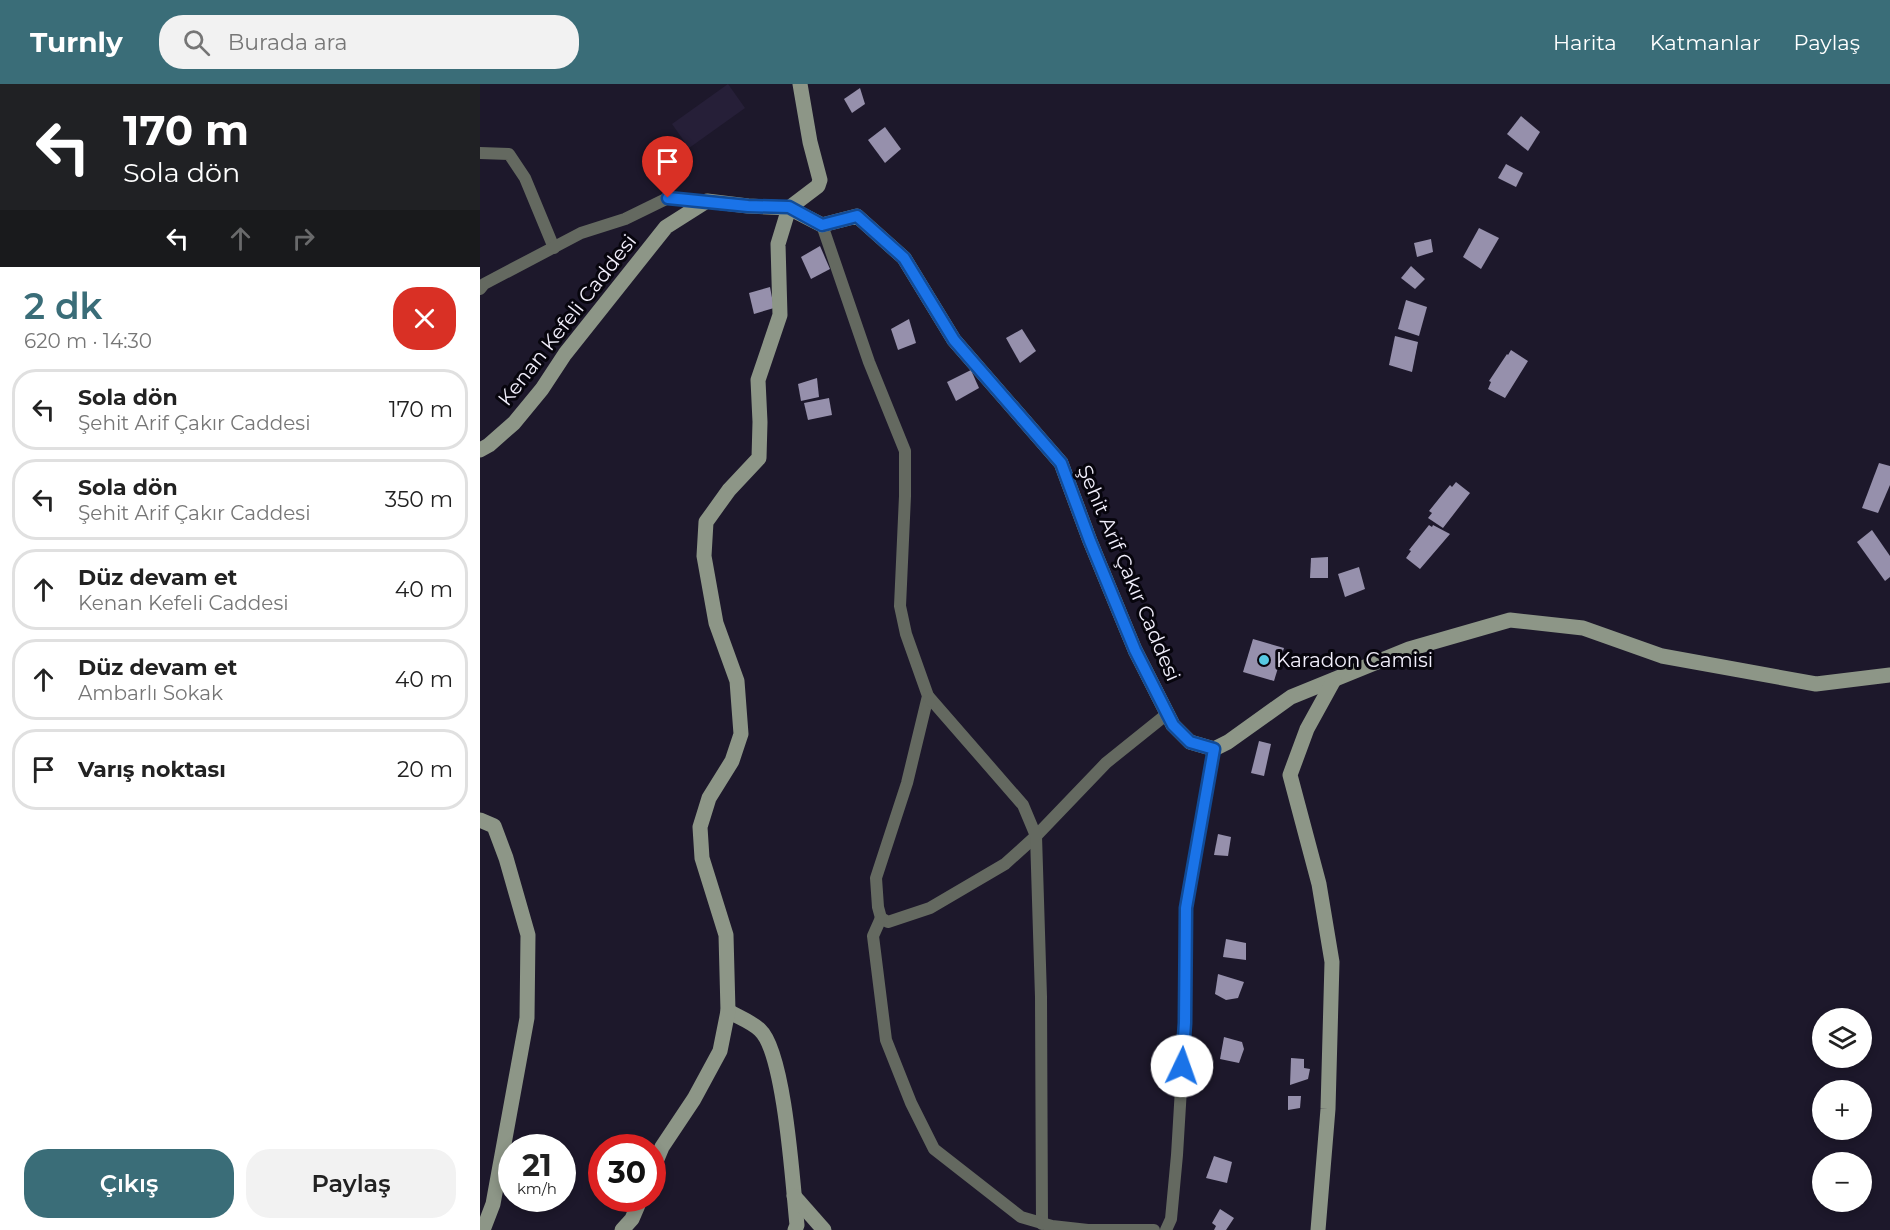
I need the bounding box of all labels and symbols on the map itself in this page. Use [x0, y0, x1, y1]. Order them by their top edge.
pin [642, 136, 693, 198]
street label: Kenan Kefeli Caddesi [493, 230, 641, 410]
street label: Şehit Arif Çakır Caddesi [1073, 461, 1185, 685]
place label: Karadon Camisi [1276, 648, 1433, 672]
marker: Karadon Camisi [1257, 653, 1271, 667]
position arrow [1150, 1034, 1214, 1098]
speed limit sign: 30 [588, 1134, 666, 1212]

